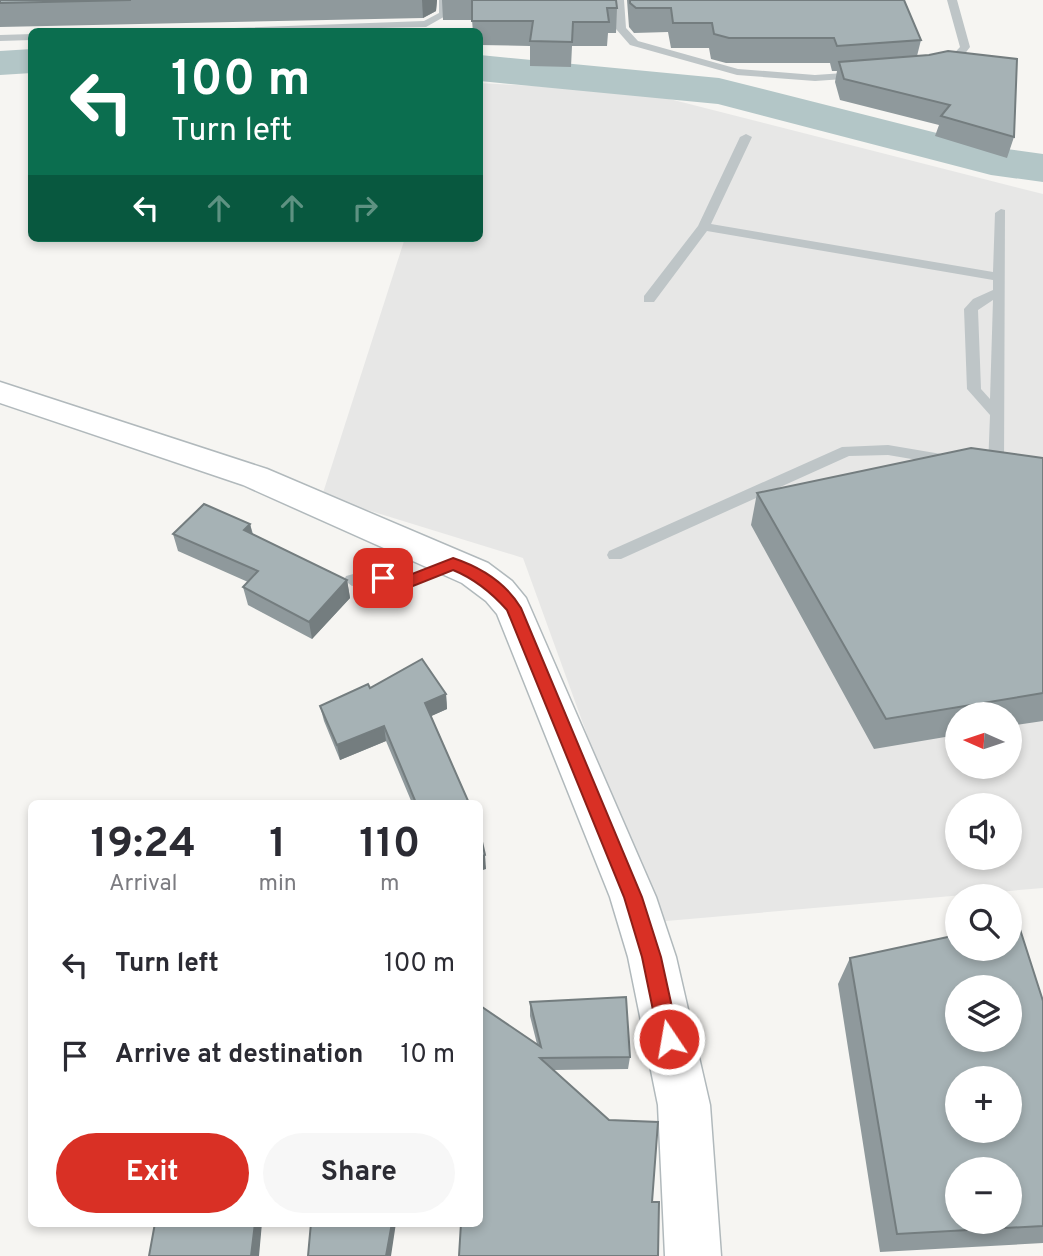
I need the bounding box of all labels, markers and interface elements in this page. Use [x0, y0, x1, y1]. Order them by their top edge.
text: 100 m [171, 51, 310, 113]
icon: left [56, 56, 147, 147]
text: Turn left [171, 112, 292, 152]
icon: left [127, 189, 165, 227]
icon: ahead [200, 189, 238, 227]
icon: ahead [273, 189, 311, 227]
icon: right [346, 189, 384, 227]
pin [353, 548, 413, 608]
icon: arrive [364, 559, 402, 597]
north arrow [945, 702, 1022, 779]
map controls [945, 702, 1022, 1234]
button: sound [945, 793, 1022, 870]
text: 19:24 [90, 819, 196, 872]
text: 1 [269, 819, 286, 872]
text: 110 [359, 819, 420, 872]
text: Arrival [109, 870, 178, 899]
text: min [258, 870, 297, 899]
text: m [380, 870, 400, 899]
button: search [945, 884, 1022, 961]
icon: left [56, 946, 94, 984]
text: Turn left [115, 948, 219, 981]
text: 100 m [384, 948, 455, 981]
button: layers [945, 975, 1022, 1052]
position arrow [632, 1002, 706, 1076]
icon: arrive [56, 1037, 94, 1075]
text: Arrive at destination [115, 1039, 363, 1072]
text: 10 m [400, 1039, 455, 1072]
button: + [945, 1066, 1022, 1143]
button: Exit [56, 1133, 249, 1213]
button: Share [263, 1133, 455, 1213]
button: − [945, 1157, 1022, 1234]

